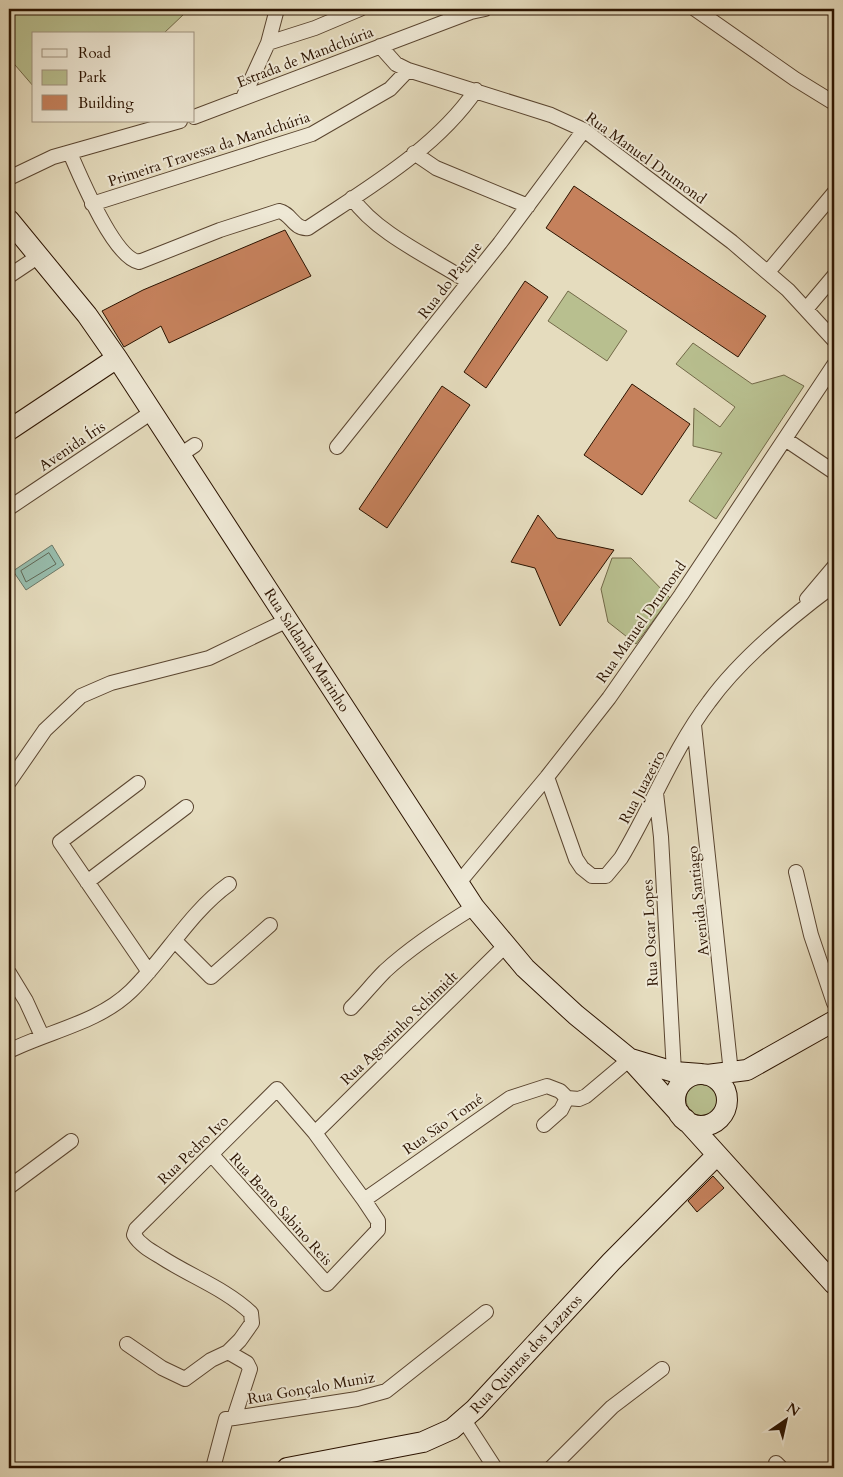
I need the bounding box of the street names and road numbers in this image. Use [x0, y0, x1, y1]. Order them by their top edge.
street label: Estrada de Mandchúria [234, 22, 377, 92]
street label: Primeira Travessa da Mandchúria [105, 107, 313, 191]
street label: Rua Manuel Drumond [582, 107, 710, 209]
street label: Rua do Parque [413, 237, 487, 323]
street label: Avenida Íris [35, 416, 109, 476]
street label: Rua Manuel Drumond [591, 557, 691, 687]
street label: Rua Saldanha Marinho [259, 584, 355, 716]
street label: Rua Juazeiro [614, 747, 670, 827]
street label: Avenida Santiago [682, 845, 714, 957]
street label: Rua Oscar Lopes [637, 879, 663, 987]
street label: Rua Agostinho Schimidt [336, 967, 462, 1089]
street label: Rua Sāo Tomé [399, 1089, 487, 1159]
street label: Rua Pedro Ivo [153, 1111, 233, 1189]
street label: Rua Bento Sabino Reis [225, 1148, 337, 1270]
street label: Rua Quintas dos Lazaros [466, 1290, 586, 1418]
street label: Rua Gonçalo Muniz [246, 1367, 376, 1409]

